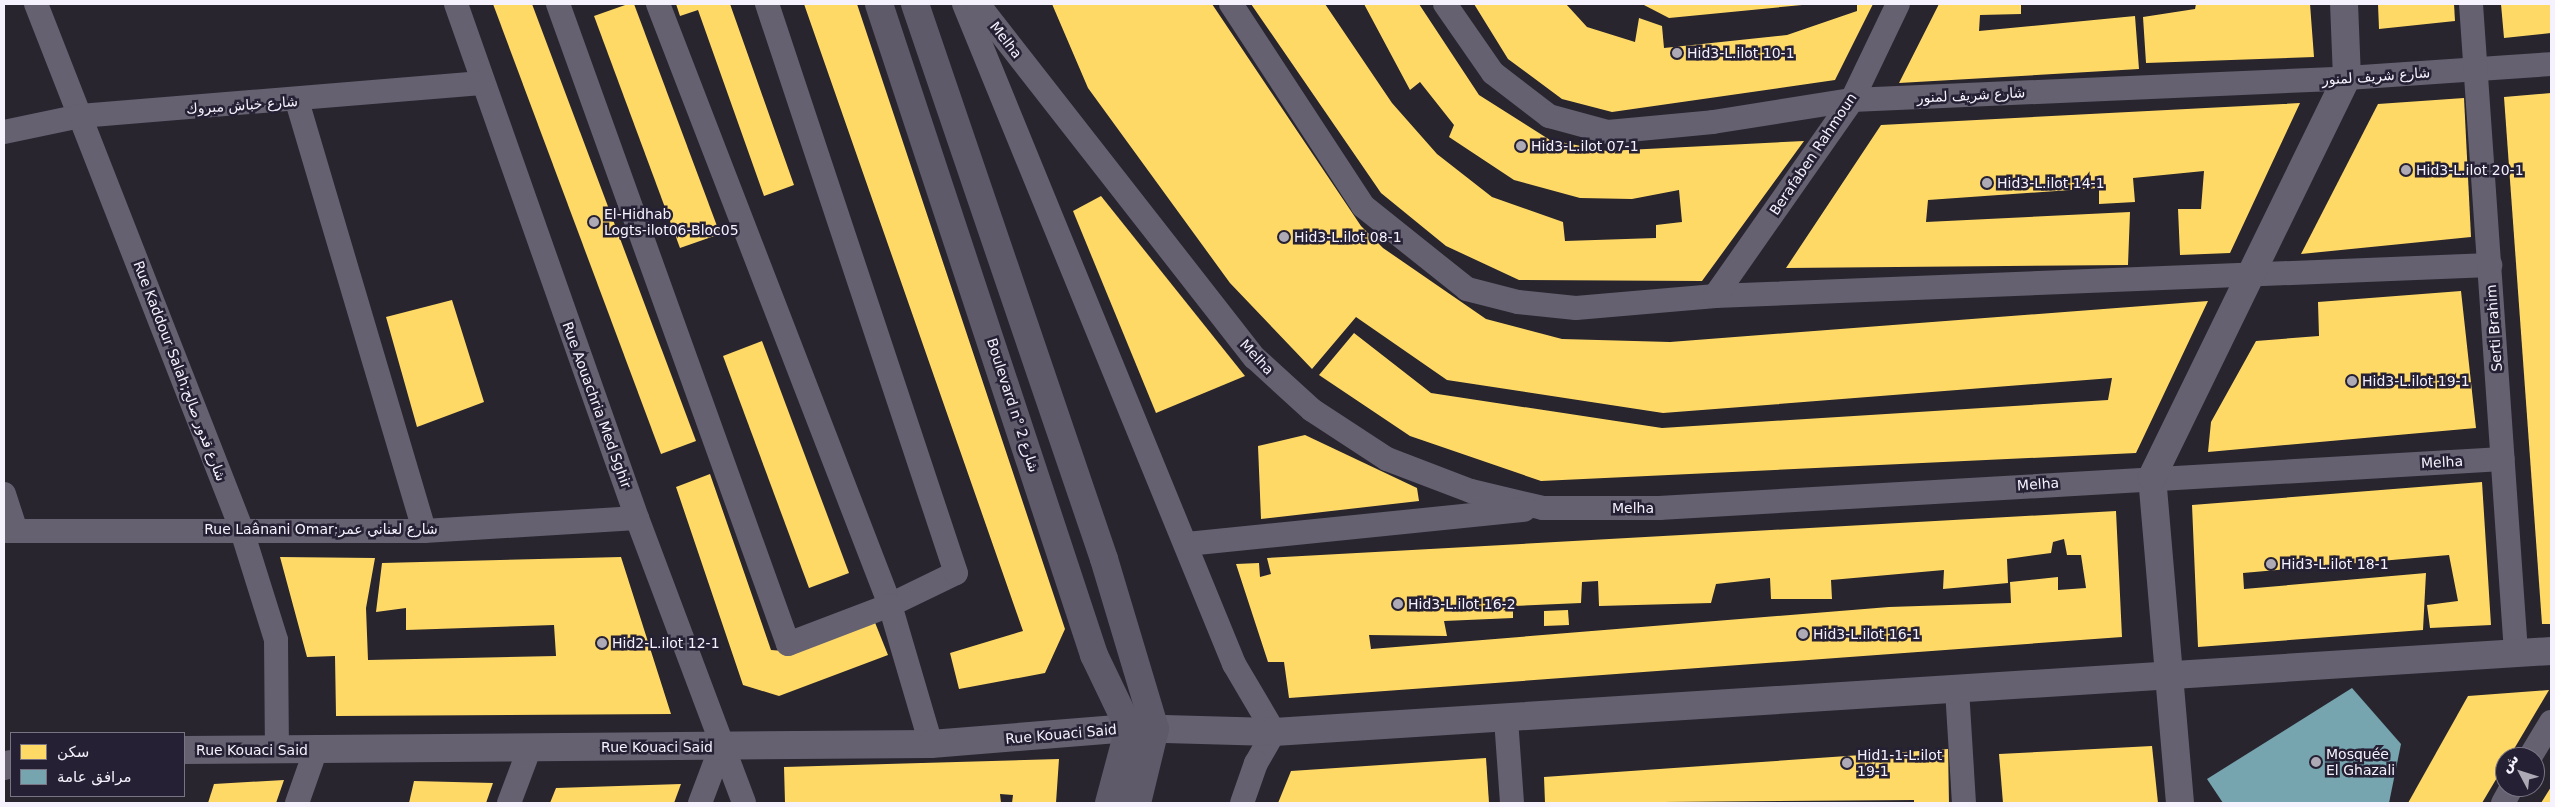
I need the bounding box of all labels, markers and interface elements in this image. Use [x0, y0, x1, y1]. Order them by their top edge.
street label: Melha [986, 18, 1026, 62]
place label: Hid3-L.ilot 10-1 [1687, 45, 1795, 61]
marker: Hid3-L.ilot 10-1 [1671, 47, 1683, 59]
street label: شارع شريف لمنور [2321, 64, 2431, 88]
street label: شارع شريف لمنور [1916, 84, 2026, 106]
street label: Berafaben Rahmoun [1766, 90, 1860, 218]
street label: شارع خباش مبروك [186, 93, 298, 117]
place label: Hid3-L.ilot 07-1 [1531, 138, 1639, 154]
marker: Hid3-L.ilot 07-1 [1515, 140, 1527, 152]
place label: Hid3-L.ilot 20-1 [2416, 162, 2524, 178]
marker: Hid3-L.ilot 20-1 [2400, 164, 2412, 176]
place label: Hid3-L.ilot 14-1 [1997, 175, 2105, 191]
marker: Hid3-L.ilot 14-1 [1981, 177, 1993, 189]
place label: El-Hidhab Logts-ilot06-Bloc05 [604, 206, 739, 238]
marker: El-Hidhab Logts-ilot06-Bloc05 [588, 216, 600, 228]
place label: Hid3-L.ilot 08-1 [1294, 229, 1402, 245]
marker: Hid3-L.ilot 08-1 [1278, 231, 1290, 243]
street label: Rue Kaddour Salah;شارع قدور صالح [130, 259, 230, 483]
street label: Serti Brahim [2483, 284, 2505, 372]
street label: Rue Aouachria Med Sghir [559, 319, 635, 491]
street label: Boulevard n° شارع 2 [983, 336, 1043, 474]
street label: Melha [1237, 336, 1277, 378]
place label: Hid3-L.ilot 19-1 [2362, 373, 2470, 389]
marker: Hid3-L.ilot 19-1 [2346, 375, 2358, 387]
street label: Melha [2421, 453, 2463, 471]
street label: Melha [2016, 474, 2060, 494]
street label: Melha [1612, 500, 1654, 516]
street label: Rue Laânani Omar;شارع لعناني عمر [204, 521, 438, 537]
place label: Hid3-L.ilot 18-1 [2281, 556, 2389, 572]
marker: Hid3-L.ilot 18-1 [2265, 558, 2277, 570]
place label: Hid3-L.ilot 16-2 [1408, 596, 1516, 612]
marker: Hid3-L.ilot 16-2 [1392, 598, 1404, 610]
place label: Hid3-L.ilot 16-1 [1813, 626, 1921, 642]
marker: Hid3-L.ilot 16-1 [1797, 628, 1809, 640]
place label: Hid2-L.ilot 12-1 [612, 635, 720, 651]
marker: Hid2-L.ilot 12-1 [596, 637, 608, 649]
street label: Rue Kouaci Said [1005, 721, 1117, 747]
legend [10, 732, 185, 797]
street label: Rue Kouaci Said [601, 739, 713, 755]
street label: Rue Kouaci Said [196, 742, 308, 758]
text: سكن [57, 743, 89, 761]
place label: Mosquée El Ghazali [2326, 746, 2395, 779]
place label: Hid1-1-L.ilot 19-1 [1857, 747, 1942, 780]
north arrow [2495, 747, 2545, 797]
text: ش [2497, 750, 2522, 776]
marker: Mosquée El Ghazali [2310, 756, 2322, 768]
marker: Hid1-1-L.ilot 19-1 [1841, 757, 1853, 769]
text: مرافق عامة [57, 768, 132, 786]

